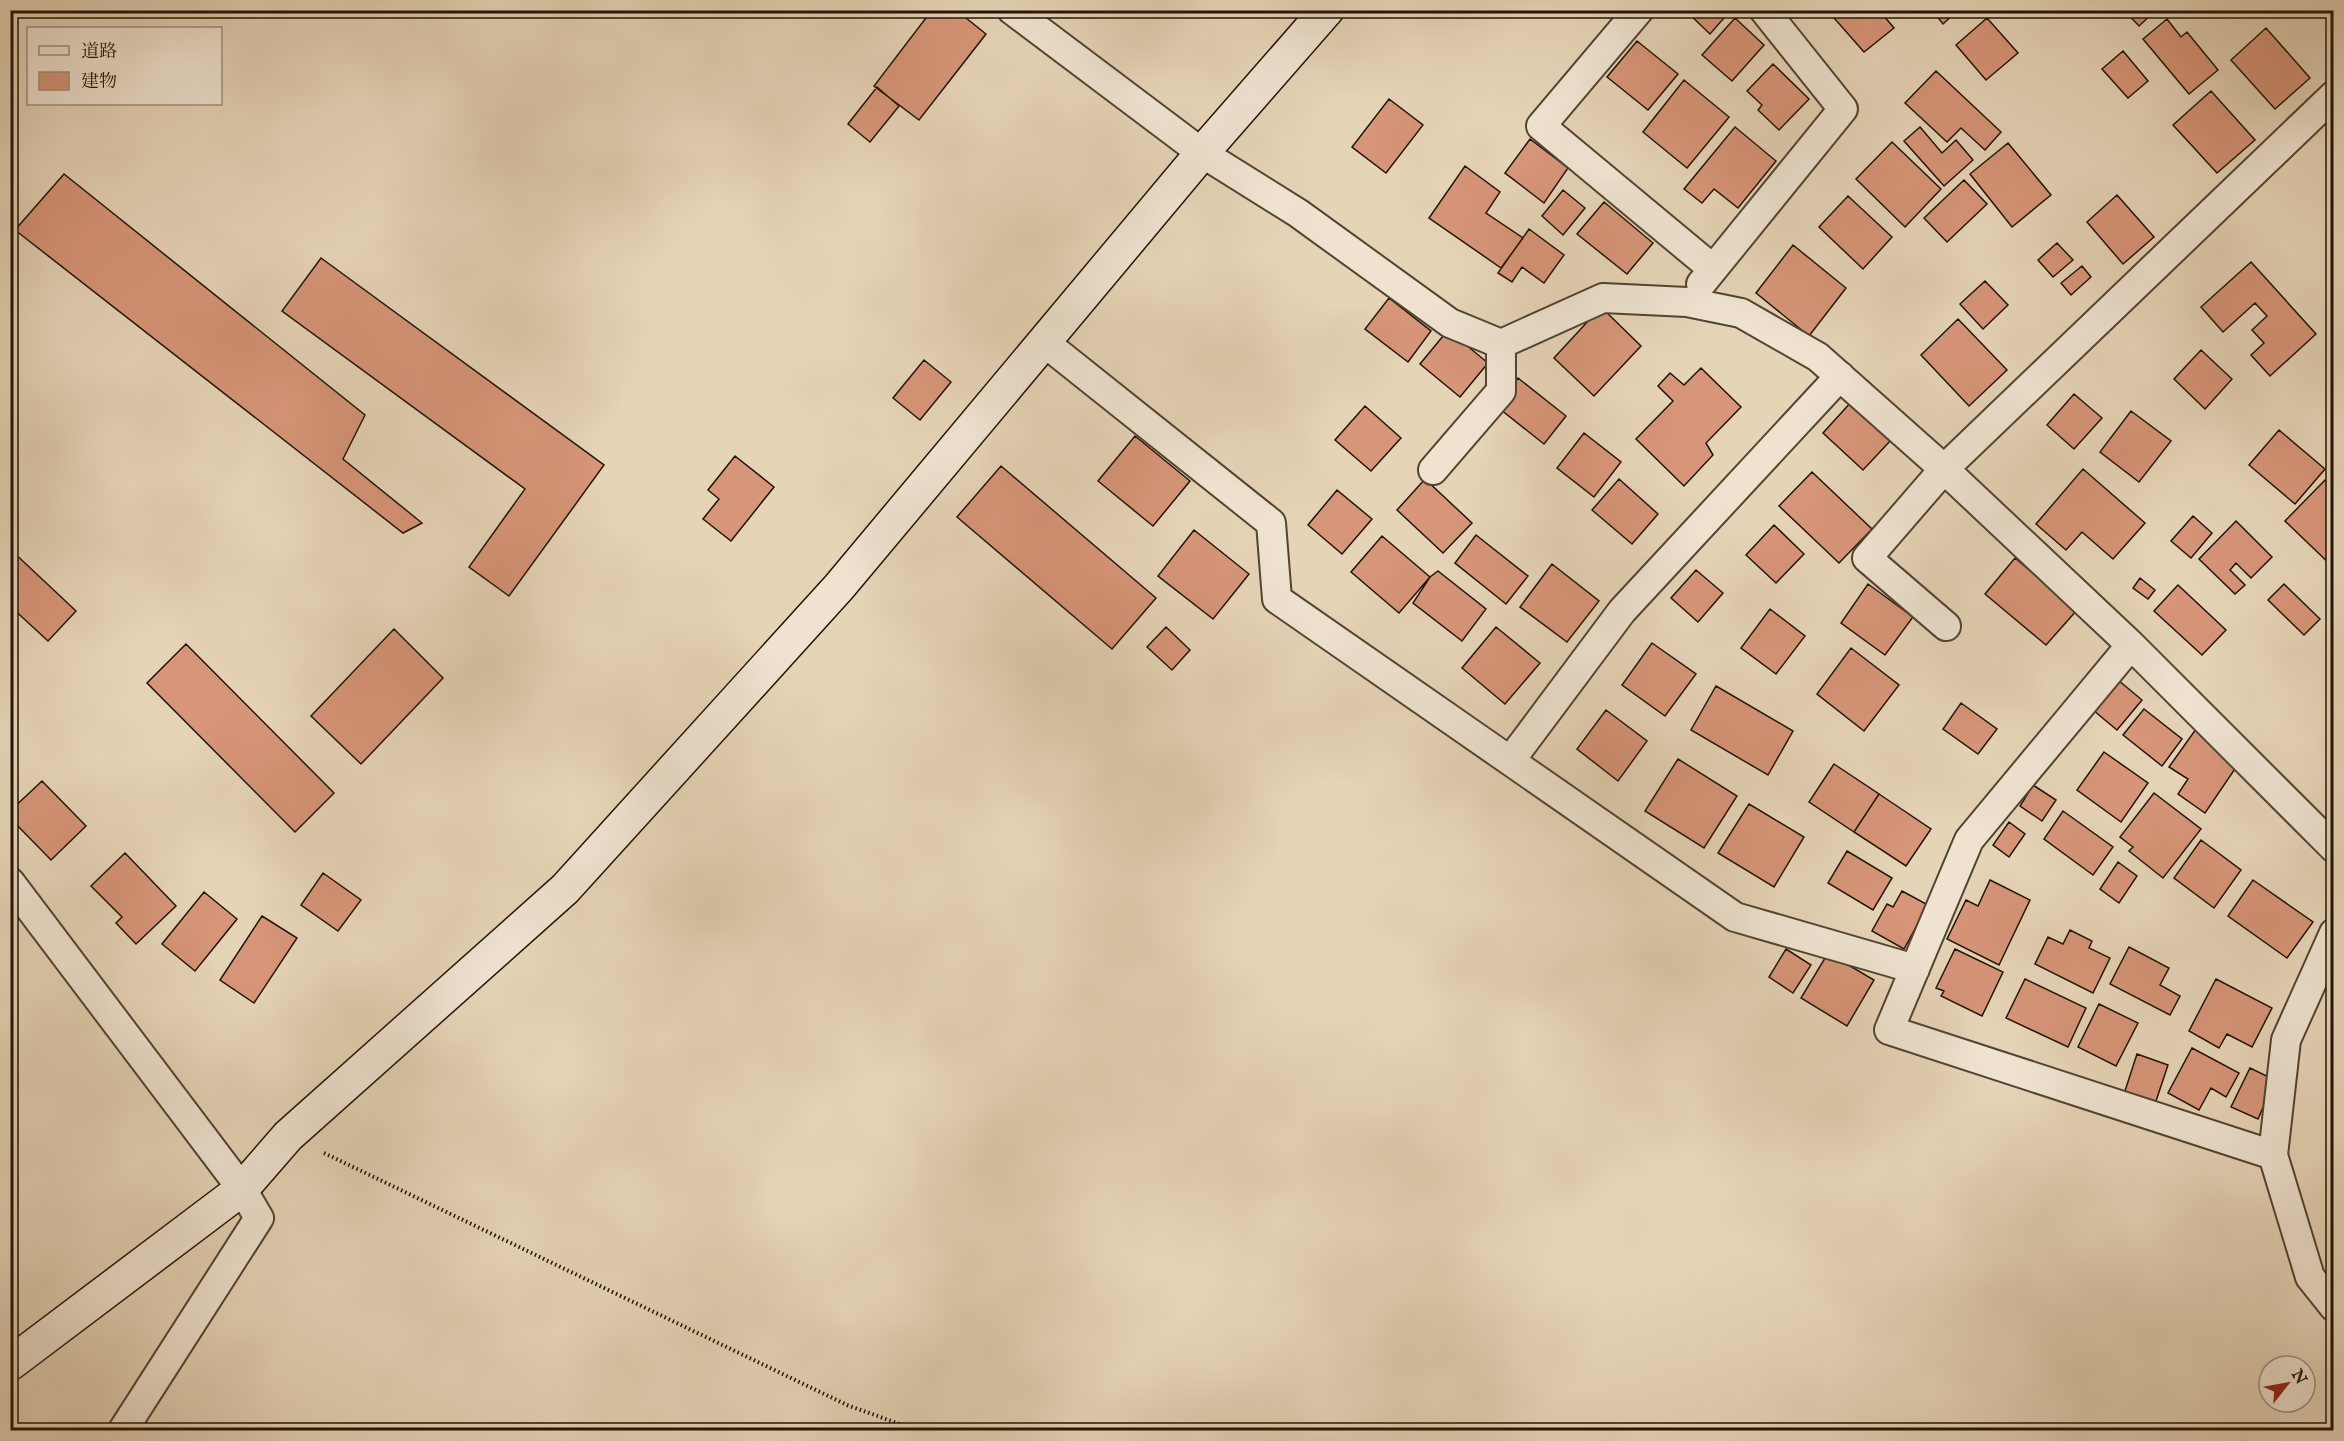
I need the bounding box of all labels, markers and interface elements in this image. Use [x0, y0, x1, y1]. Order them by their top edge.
legend [27, 27, 222, 105]
text: 道路 [81, 41, 117, 64]
text: 建物 [81, 71, 117, 94]
north arrow [2257, 1354, 2317, 1414]
text: N [2285, 1365, 2310, 1389]

